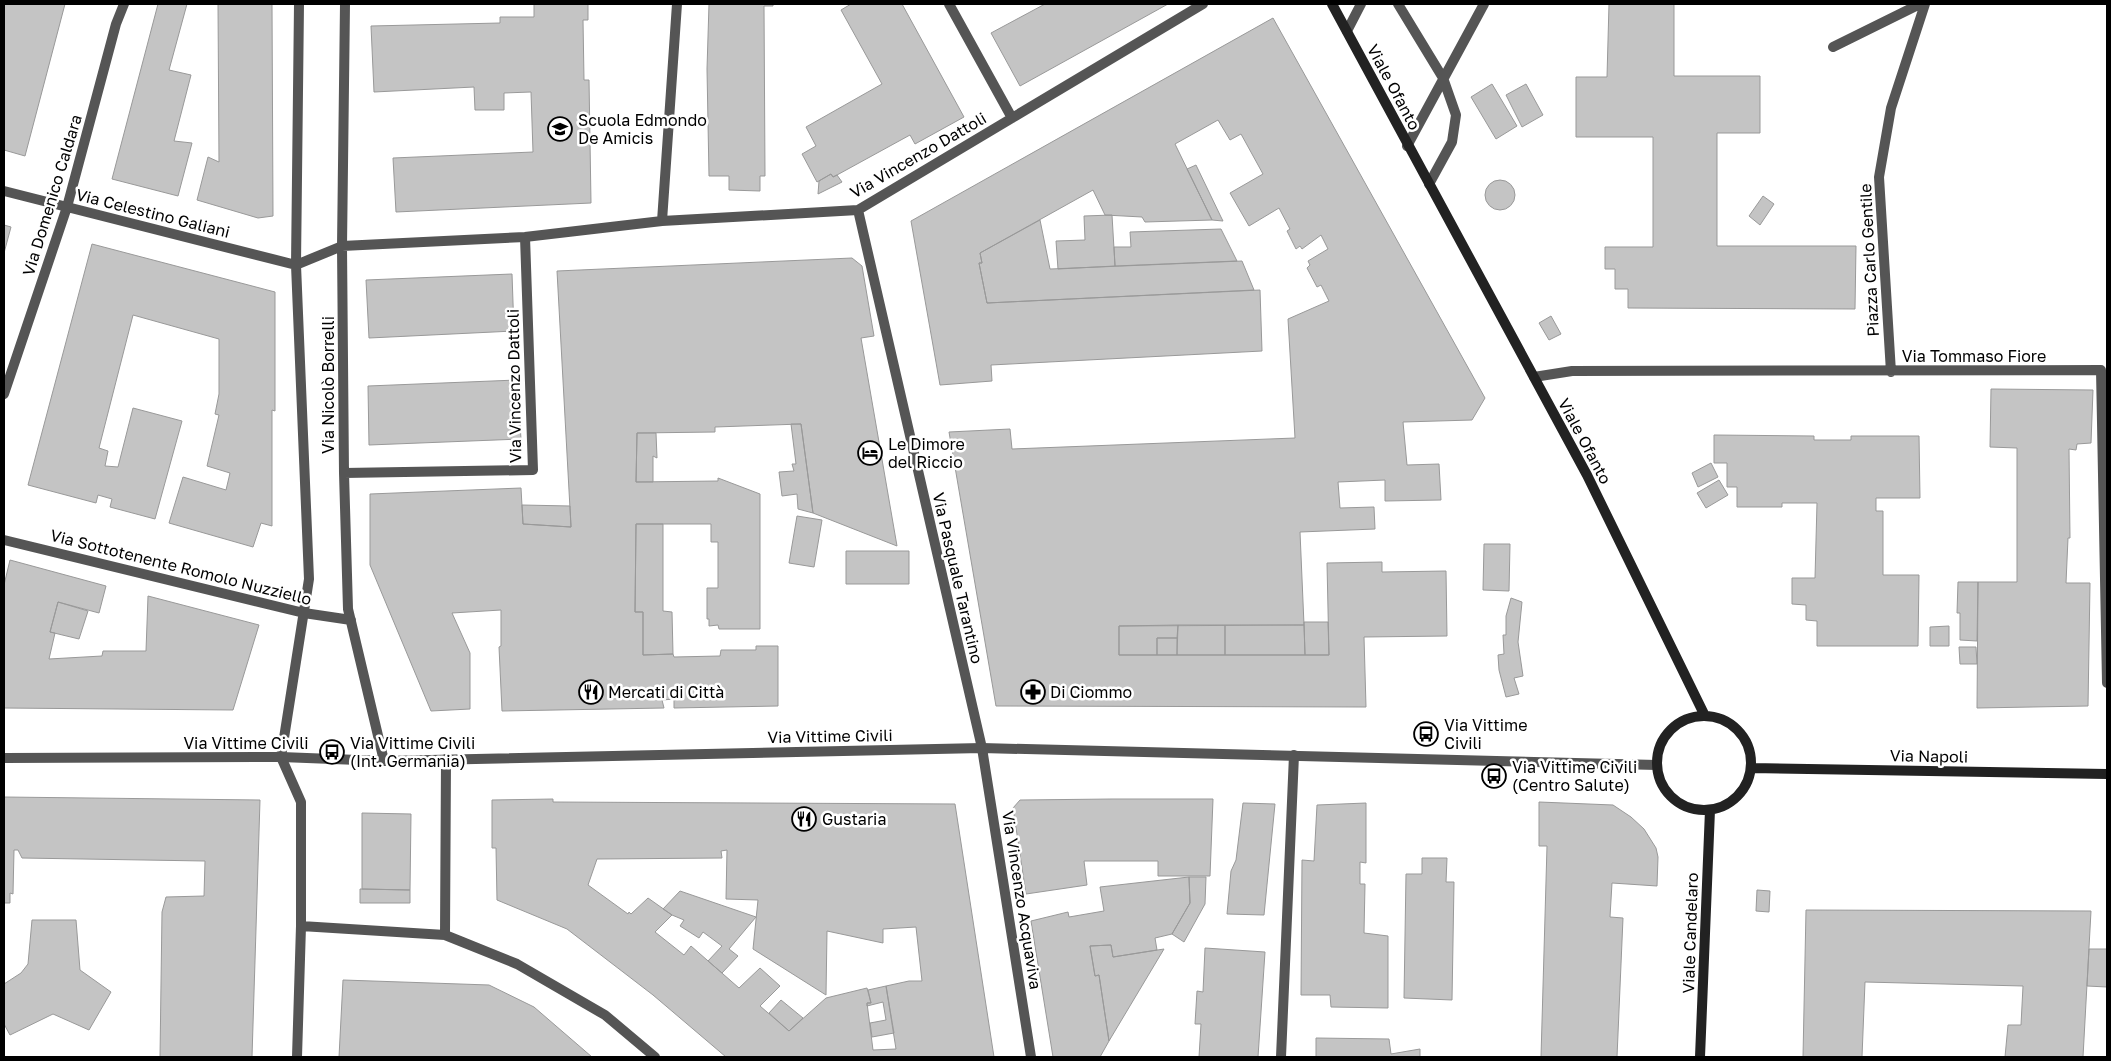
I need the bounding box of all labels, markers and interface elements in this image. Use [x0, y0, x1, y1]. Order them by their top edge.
street label: Viale Ofanto [1363, 41, 1425, 133]
street label: Via Vincenzo Dattoli [846, 108, 990, 202]
place label: Scuola Edmondo De Amicis [578, 110, 707, 148]
street label: Via Domenico Caldara [18, 112, 86, 278]
school or university icon: Scuola Edmondo De Amicis [547, 116, 573, 142]
street label: Piazza Carlo Gentile [1855, 183, 1883, 337]
street label: Via Celestino Galiani [74, 184, 232, 242]
street label: Via Vincenzo Dattoli [503, 309, 525, 463]
street label: Via Nicolò Borrelli [318, 316, 338, 454]
street label: Via Tommaso Fiore [1902, 346, 2046, 366]
street label: Viale Ofanto [1554, 395, 1616, 487]
place label: Le Dimore del Riccio [888, 434, 965, 472]
hotel icon: Le Dimore del Riccio [857, 440, 883, 466]
street label: Via Pasquale Tarantino [929, 490, 987, 666]
street label: Via Sottotenente Romolo Nuzziello [48, 525, 314, 609]
restaurant icon: Mercati di Città [578, 679, 604, 705]
pharmacy icon: Di Ciommo [1020, 679, 1046, 705]
place label: Mercati di Città [608, 682, 724, 702]
place label: Di Ciommo [1050, 682, 1132, 702]
place label: Via Vittime Civili [1444, 715, 1527, 753]
bus stop icon: Via Vittime Civili [1413, 721, 1439, 747]
street label: Via Vittime Civili [767, 725, 893, 747]
street label: Via Vittime Civili [183, 733, 309, 753]
place label: Via Vittime Civili (Int. Germania) [350, 733, 475, 771]
bus stop icon: Via Vittime Civili (Int. Germania) [319, 739, 345, 765]
street label: Via Napoli [1890, 745, 1968, 767]
place label: Via Vittime Civili (Centro Salute) [1512, 757, 1637, 795]
bus stop icon: Via Vittime Civili (Centro Salute) [1481, 763, 1507, 789]
restaurant icon: Gustaria [791, 806, 817, 832]
place label: Gustaria [822, 809, 886, 829]
street label: Via Vincenzo Acquaviva [998, 809, 1046, 991]
street label: Viale Candelaro [1678, 872, 1702, 994]

